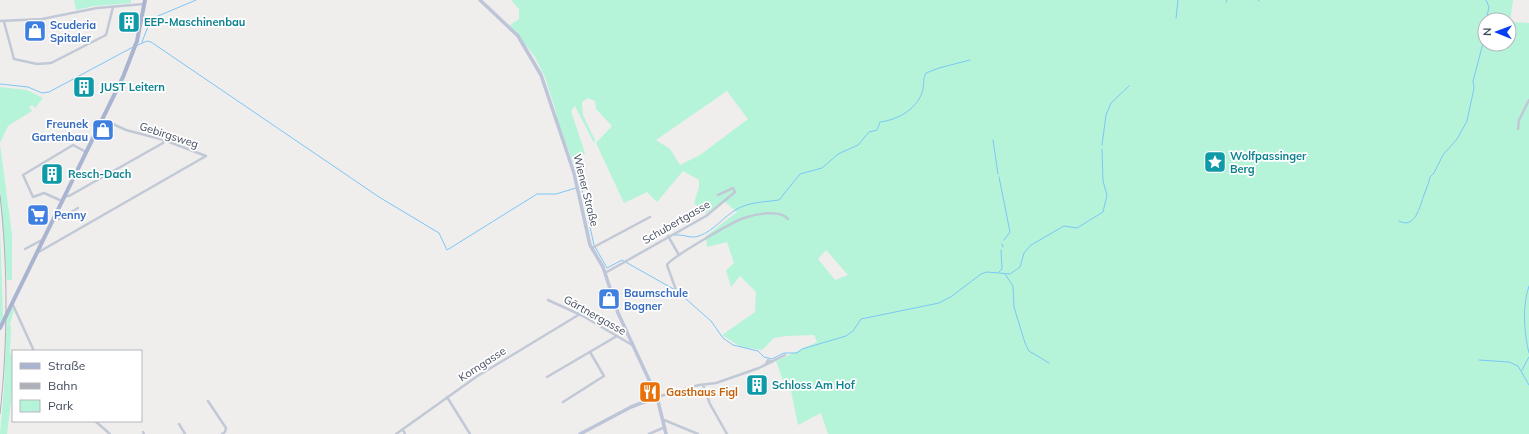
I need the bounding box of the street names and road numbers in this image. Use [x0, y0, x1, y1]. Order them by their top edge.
street label: Gebirgsweg [138, 119, 200, 151]
street label: Wiener Straße [570, 152, 602, 228]
street label: Schubertgasse [640, 197, 712, 247]
street label: Gärtnergasse [561, 292, 629, 338]
street label: Korngasse [456, 343, 508, 384]

